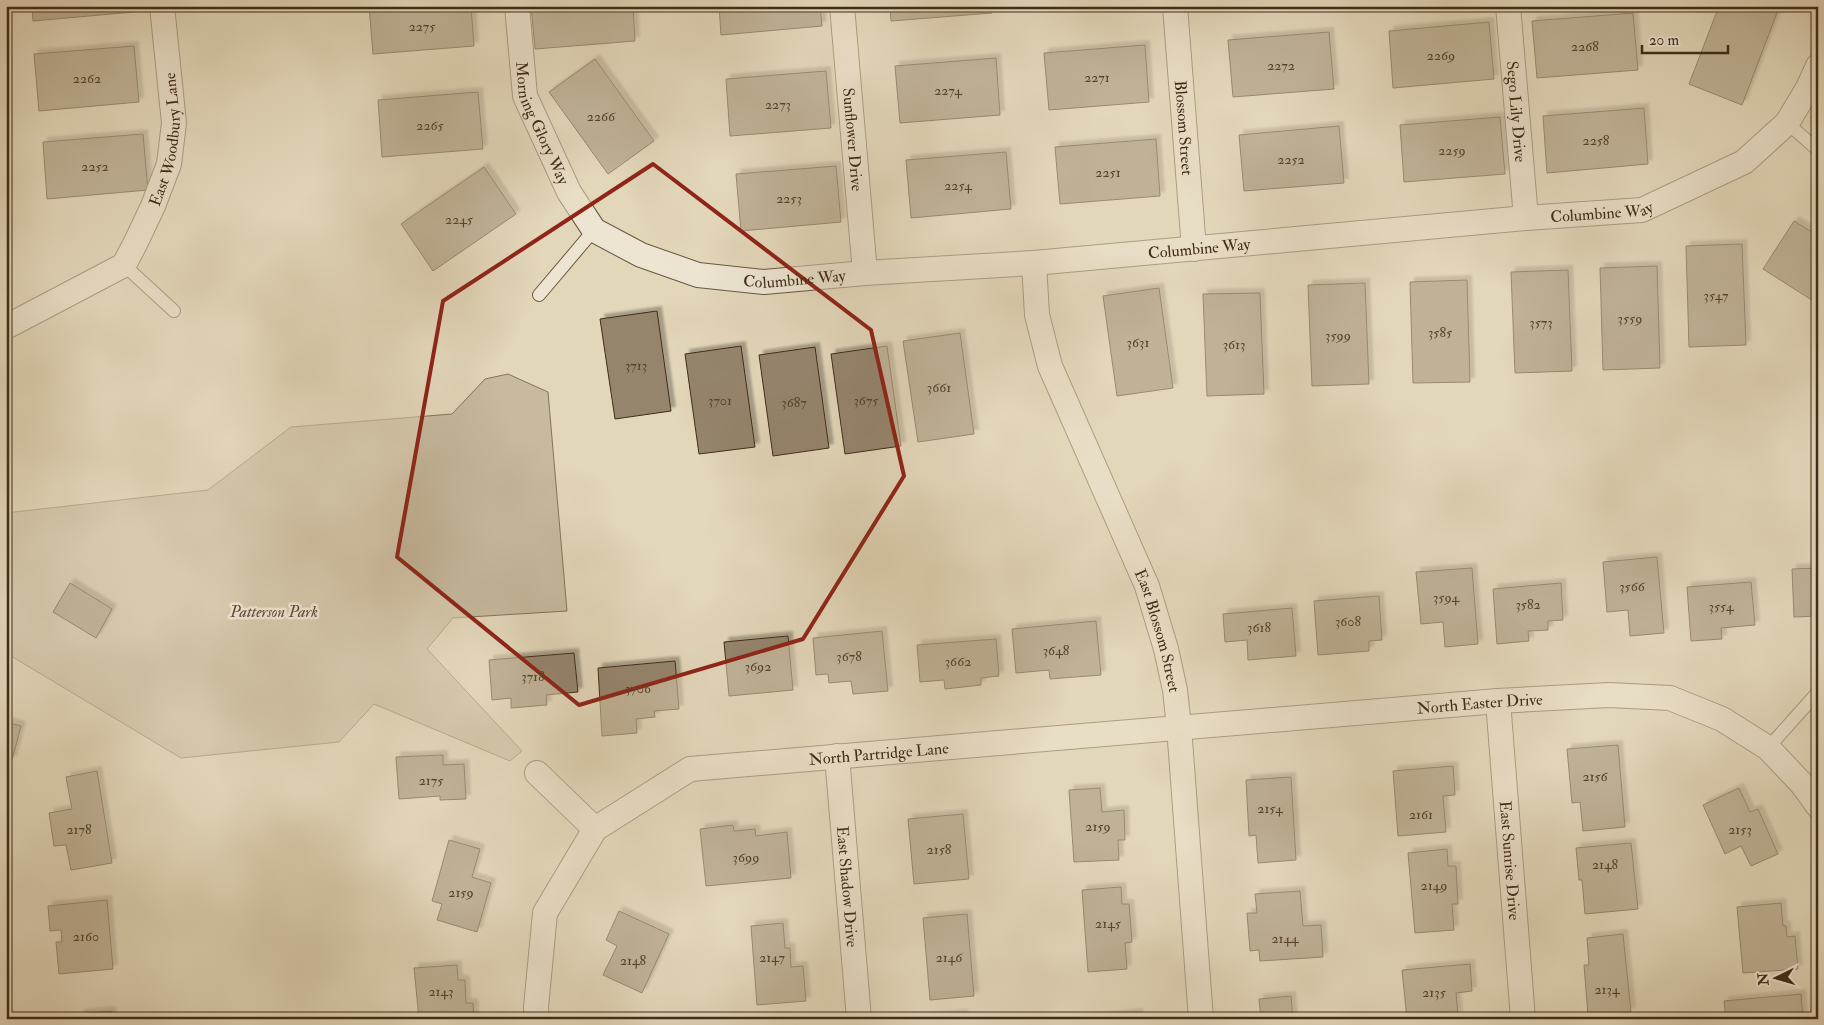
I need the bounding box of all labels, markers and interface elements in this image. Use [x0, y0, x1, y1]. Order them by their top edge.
house number: 2275 [409, 18, 436, 35]
scale bar [1642, 22, 1728, 54]
text: 20 m [1649, 31, 1679, 50]
house number: 2268 [1571, 38, 1599, 55]
house number: 2269 [1427, 47, 1455, 64]
house number: 2272 [1267, 57, 1295, 74]
street label: Sego Lily Drive [1502, 60, 1530, 163]
street label: Morning Glory Way [511, 61, 574, 189]
house number: 2271 [1084, 69, 1110, 86]
house number: 2262 [73, 70, 101, 87]
street label: East Woodbury Lane [145, 71, 185, 209]
street label: Blossom Street [1170, 79, 1197, 176]
house number: 2274 [934, 82, 963, 99]
street label: Sunflower Drive [838, 87, 867, 192]
house number: 2273 [765, 96, 791, 113]
house number: 2266 [587, 108, 616, 125]
house number: 2265 [416, 117, 445, 134]
house number: 2258 [1583, 132, 1610, 149]
house number: 2259 [1438, 142, 1466, 159]
house number: 2252 [1277, 151, 1305, 168]
house number: 2252 [81, 158, 109, 175]
house number: 2251 [1095, 164, 1121, 181]
house number: 2254 [944, 177, 973, 194]
house number: 2253 [776, 190, 802, 207]
street label: Columbine Way [1550, 197, 1657, 227]
house number: 2245 [445, 211, 474, 228]
street label: Columbine Way [1147, 234, 1252, 264]
street label: Columbine Way [742, 266, 848, 293]
house number: 3547 [1704, 287, 1729, 304]
house number: 3559 [1618, 310, 1642, 327]
house number: 3573 [1529, 314, 1553, 331]
house number: 3585 [1428, 324, 1453, 341]
house number: 3599 [1325, 327, 1351, 344]
house number: 3631 [1127, 334, 1149, 351]
house number: 3613 [1223, 336, 1245, 353]
house number: 3713 [625, 357, 647, 374]
house number: 3661 [927, 379, 951, 396]
house number: 3701 [708, 392, 732, 409]
house number: 3675 [853, 392, 879, 409]
house number: 3687 [781, 394, 807, 411]
street label: East Blossom Street [1130, 566, 1184, 694]
house number: 3566 [1619, 578, 1646, 595]
house number: 3594 [1433, 589, 1461, 606]
house number: 3582 [1515, 596, 1541, 613]
house number: 3554 [1709, 598, 1735, 615]
park label: Patterson Park [229, 602, 318, 622]
house number: 3608 [1335, 613, 1362, 630]
house number: 3618 [1247, 619, 1271, 636]
house number: 3648 [1043, 642, 1070, 659]
house number: 3678 [836, 648, 862, 665]
house number: 3662 [945, 653, 971, 670]
house number: 3692 [745, 658, 771, 675]
house number: 3718 [521, 668, 545, 685]
house number: 3706 [625, 680, 652, 697]
street label: North Easter Drive [1416, 690, 1543, 719]
street label: North Partridge Lane [808, 738, 950, 770]
house number: 2156 [1582, 768, 1609, 785]
house number: 2175 [419, 772, 444, 789]
house number: 2154 [1257, 800, 1284, 817]
street label: East Sunrise Drive [1495, 800, 1524, 921]
house number: 2161 [1409, 806, 1433, 823]
house number: 2159 [1085, 818, 1111, 835]
house number: 2178 [66, 821, 92, 838]
house number: 2153 [1728, 821, 1752, 838]
street label: East Shadow Drive [832, 825, 862, 948]
house number: 2158 [927, 841, 952, 858]
house number: 3699 [733, 849, 759, 866]
house number: 2148 [1592, 856, 1619, 873]
house number: 2149 [1421, 877, 1447, 894]
house number: 2159 [448, 884, 474, 901]
house number: 2145 [1095, 915, 1122, 932]
house number: 2160 [73, 928, 99, 945]
house number: 2144 [1271, 930, 1300, 947]
house number: 2147 [759, 949, 785, 966]
house number: 2146 [936, 949, 963, 966]
house number: 2148 [620, 952, 647, 969]
north arrow [1752, 952, 1802, 1002]
text: N [1754, 972, 1773, 987]
house number: 2134 [1595, 981, 1621, 998]
house number: 2143 [428, 983, 454, 1000]
house number: 2135 [1422, 984, 1447, 1001]

